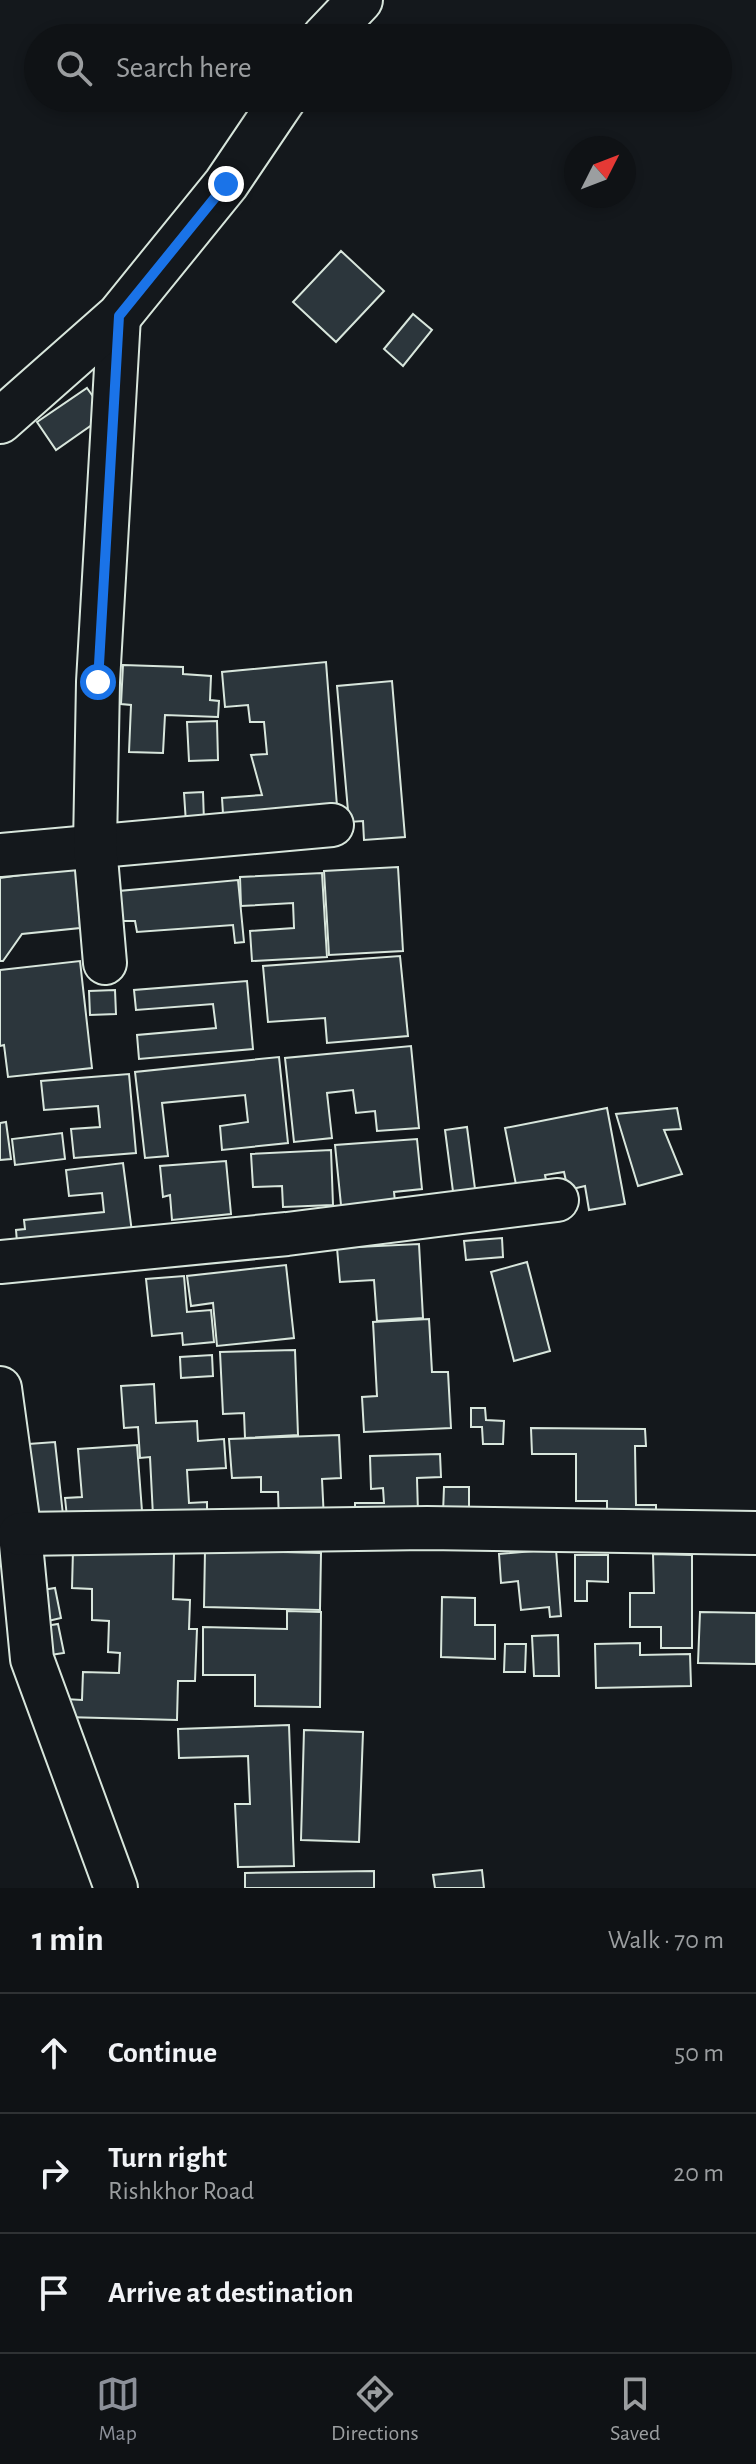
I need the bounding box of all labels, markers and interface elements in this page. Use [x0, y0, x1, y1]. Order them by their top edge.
search box [24, 24, 732, 112]
icon: search [52, 46, 96, 90]
text: Search here [116, 53, 252, 83]
north arrow [564, 136, 636, 208]
route end [208, 166, 244, 202]
route start [80, 664, 116, 700]
text: 1 min [32, 1923, 104, 1957]
text: Walk · 70 m [608, 1927, 724, 1953]
icon: ahead [32, 2031, 76, 2075]
text: Continue [108, 2038, 217, 2068]
text: 50 m [674, 2040, 724, 2066]
text: Turn right [108, 2143, 227, 2173]
icon: right [32, 2151, 76, 2195]
text: 20 m [673, 2160, 724, 2186]
text: Rishkhor Road [108, 2178, 254, 2204]
icon: arrive [32, 2271, 76, 2315]
text: Arrive at destination [108, 2278, 354, 2308]
tab: Map [96, 2372, 140, 2446]
tab: Directions [331, 2372, 419, 2446]
tab: Saved [610, 2372, 660, 2446]

